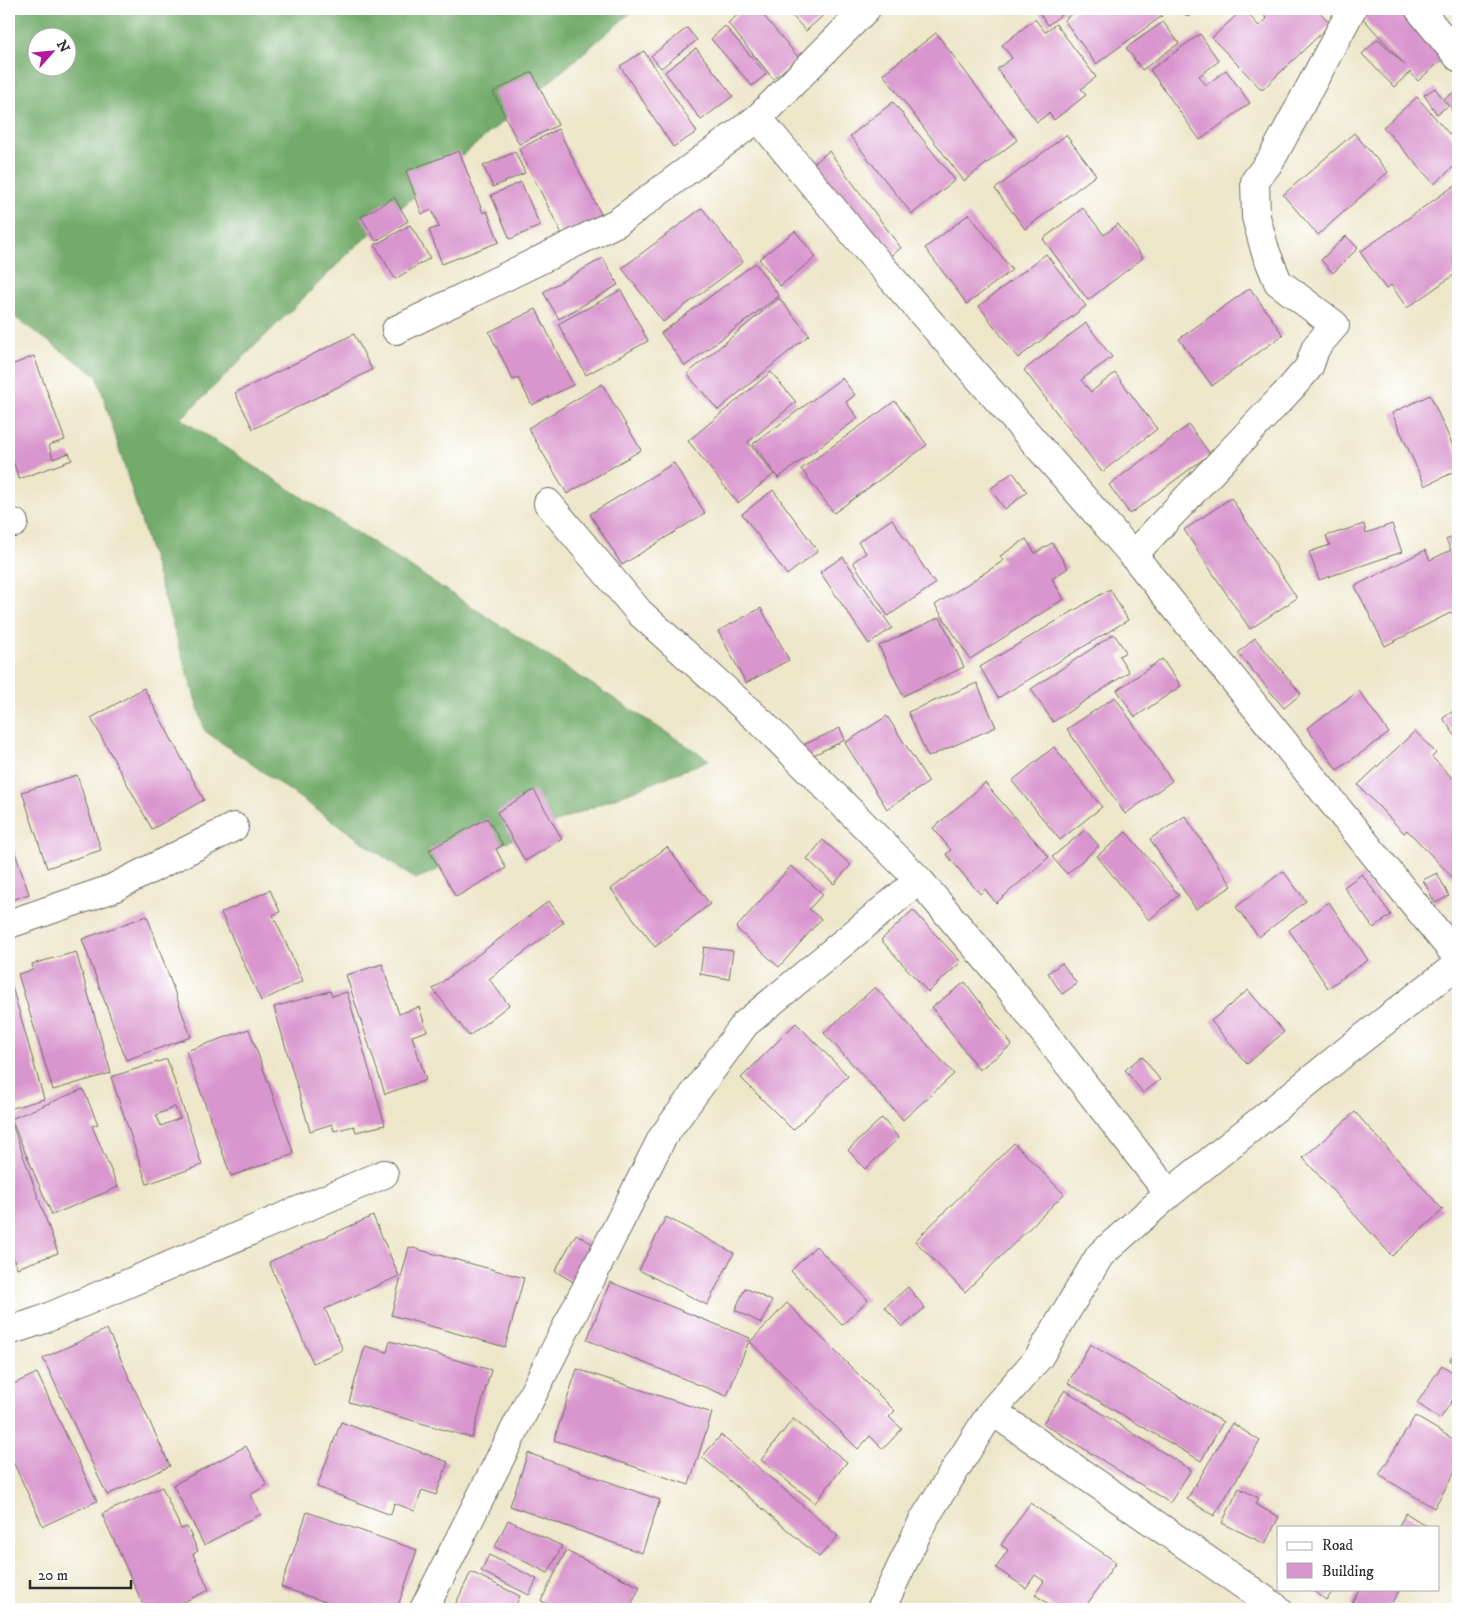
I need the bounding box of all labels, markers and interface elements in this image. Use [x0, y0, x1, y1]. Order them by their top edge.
north arrow [28, 28, 78, 78]
text: N [52, 37, 74, 56]
legend [1277, 1526, 1440, 1590]
text: Road [1322, 1536, 1354, 1555]
scale bar [30, 1558, 131, 1590]
text: Building [1322, 1562, 1374, 1581]
text: 20 m [38, 1566, 68, 1585]

